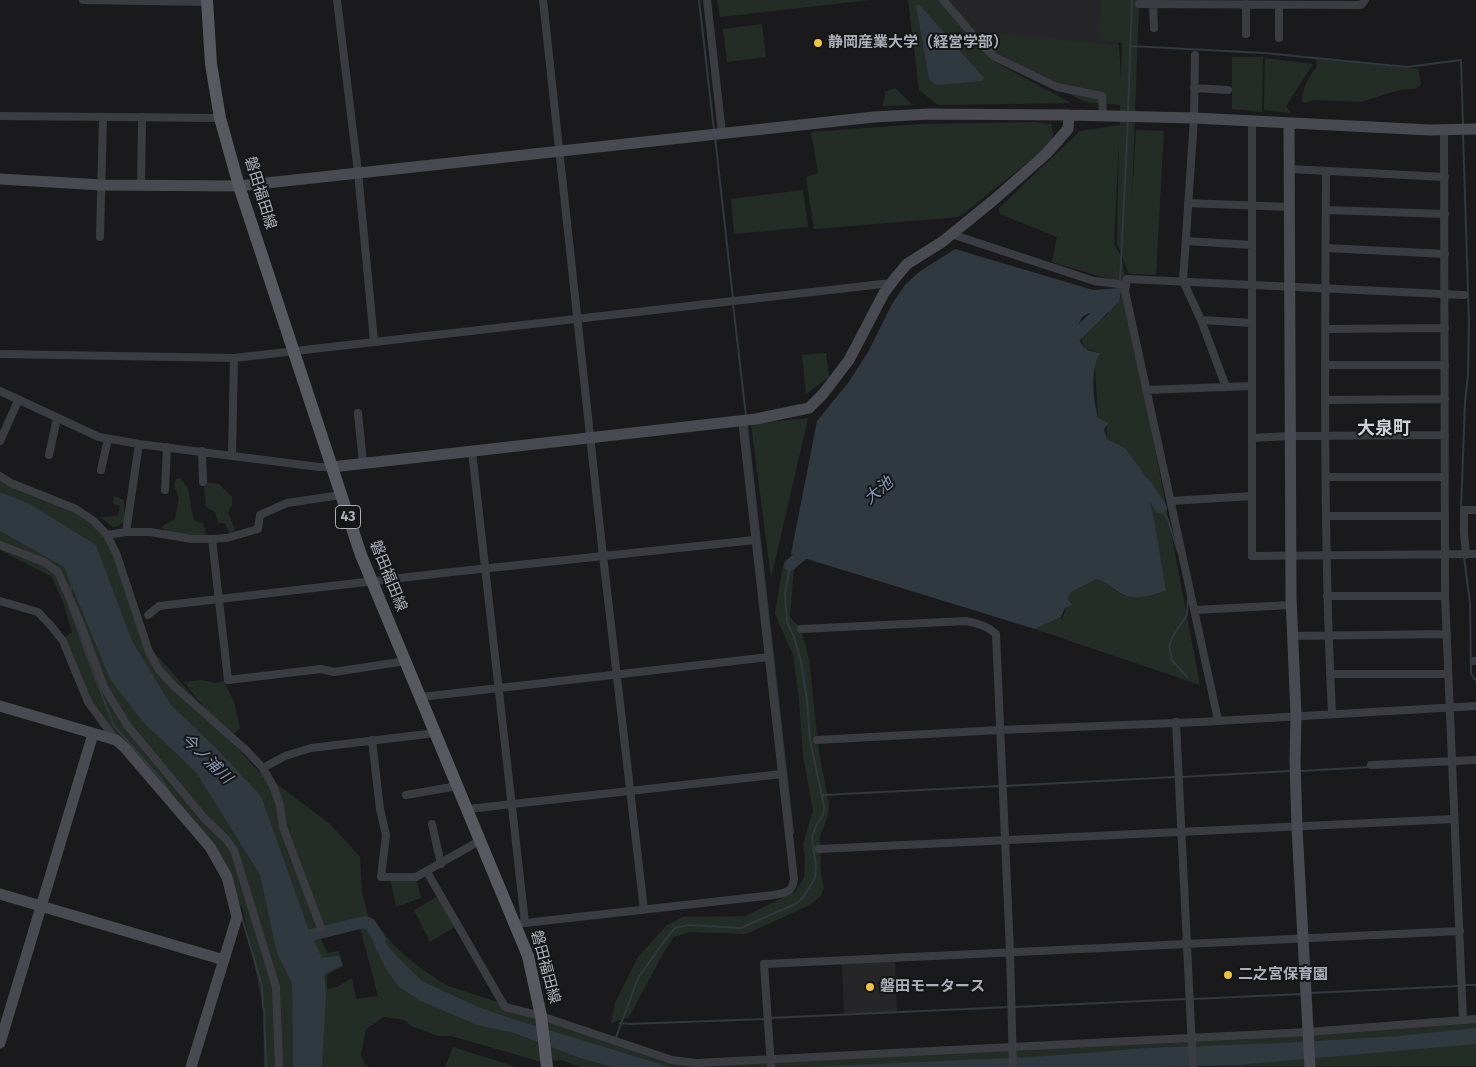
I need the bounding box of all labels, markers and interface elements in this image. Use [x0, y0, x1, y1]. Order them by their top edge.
place label: 静岡産業大学（経営学部） [828, 34, 1008, 52]
marker: 静岡産業大学（経営学部） [812, 37, 824, 49]
street label: 磐田福田線 [240, 155, 280, 231]
district label: 大泉町 [1357, 418, 1411, 440]
water label: 大池 [861, 473, 897, 509]
road number: 43 [336, 506, 360, 528]
street label: 磐田福田線 [366, 538, 410, 614]
water label: 今ノ浦川 [176, 730, 236, 788]
street label: 磐田福田線 [527, 928, 563, 1006]
place label: 二之宮保育園 [1238, 966, 1328, 984]
marker: 二之宮保育園 [1222, 969, 1234, 981]
place label: 磐田モータース [880, 978, 985, 996]
marker: 磐田モータース [864, 981, 876, 993]

